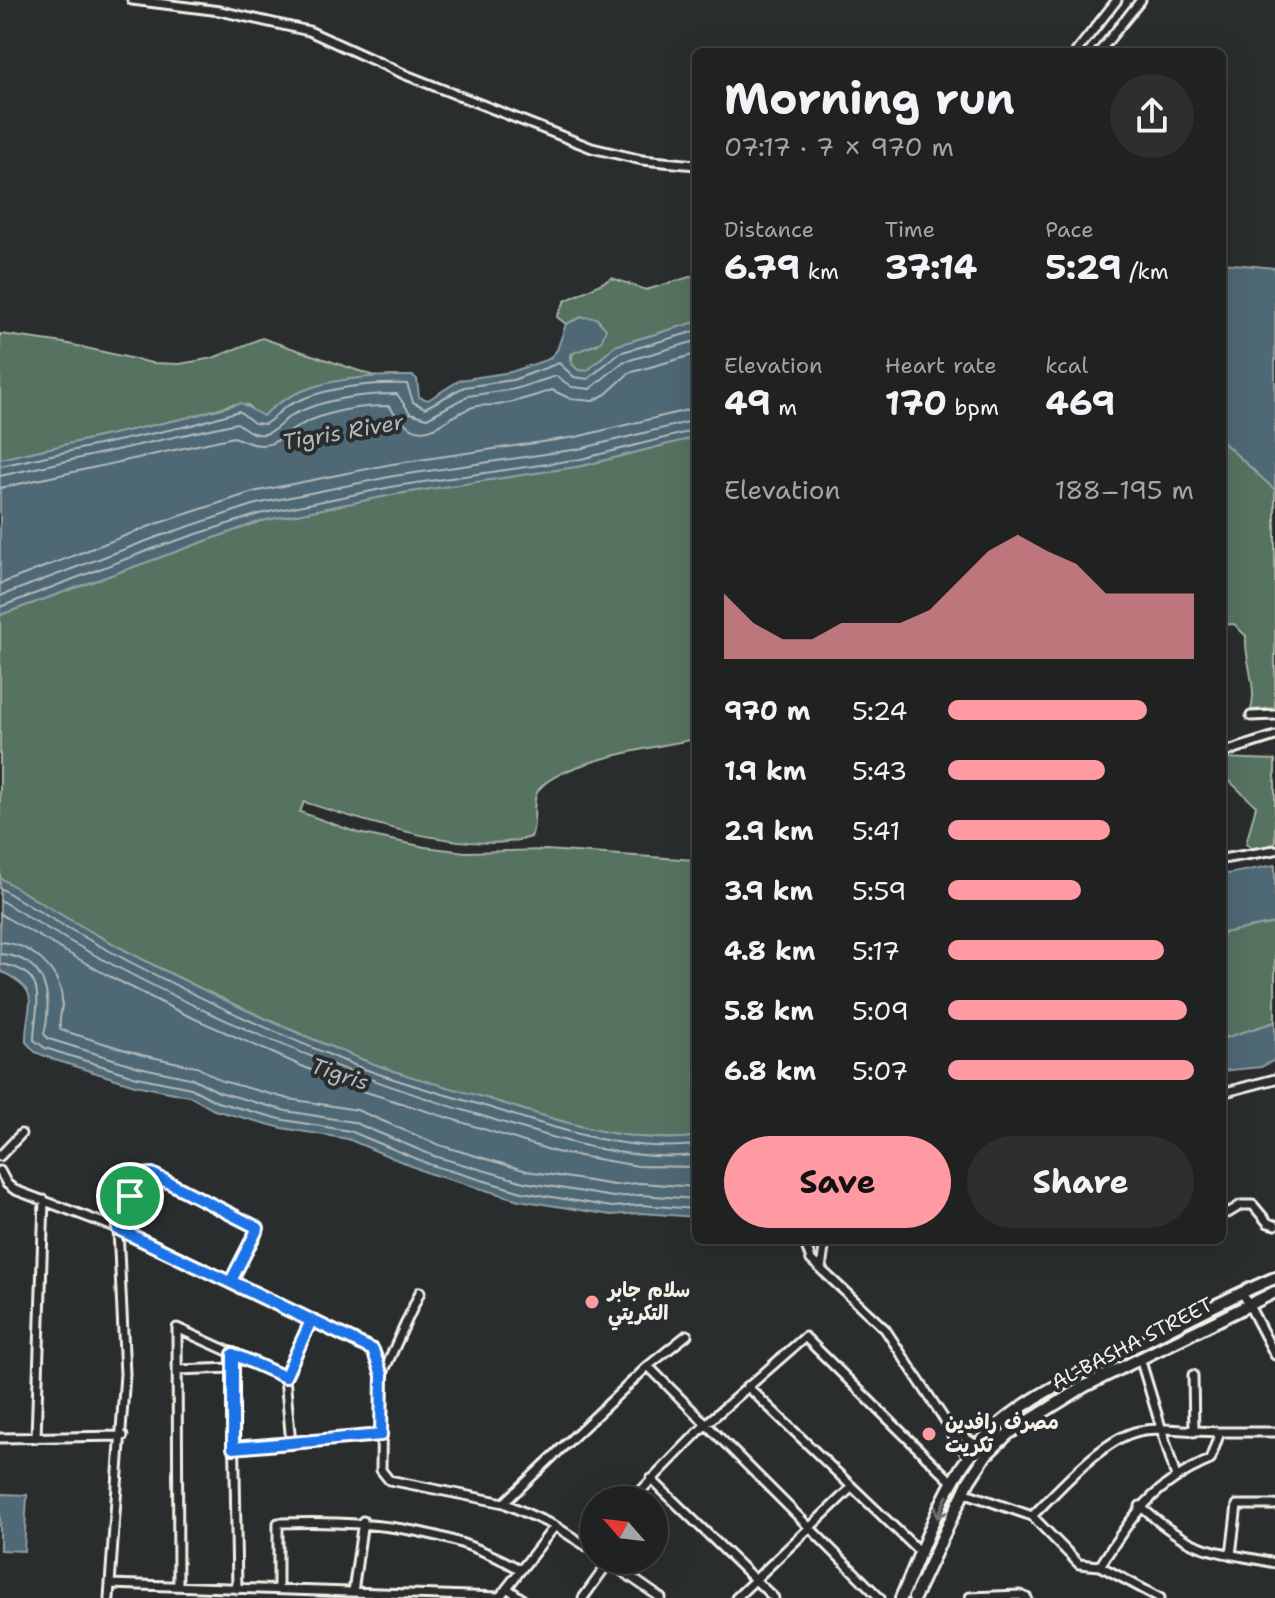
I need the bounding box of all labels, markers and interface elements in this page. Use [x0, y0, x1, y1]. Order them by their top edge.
text: Morning run [724, 69, 1015, 128]
button: share [1110, 74, 1194, 158]
text: 07:17 · 7 × 970 m [724, 129, 954, 164]
text: Distance [724, 215, 814, 244]
text: Time [885, 215, 935, 244]
text: Pace [1045, 215, 1094, 244]
text: 6.79 [724, 244, 800, 290]
text: 37:14 [885, 244, 977, 290]
text: 5:29 [1045, 244, 1122, 290]
text: km [800, 257, 839, 286]
text: /km [1122, 257, 1169, 286]
text: Elevation [724, 351, 822, 380]
text: Heart rate [885, 351, 997, 380]
text: kcal [1045, 351, 1088, 380]
text: 49 [724, 380, 771, 426]
text: 170 [885, 380, 947, 426]
text: 469 [1045, 380, 1115, 426]
text: m [771, 393, 797, 422]
text: bpm [947, 393, 999, 422]
water label: Tigris River [280, 407, 407, 457]
text: Elevation [724, 472, 840, 507]
text: 188–195 m [1055, 472, 1194, 507]
text: 970 m [724, 693, 811, 728]
text: 5:24 [852, 693, 907, 728]
text: 1.9 km [724, 753, 806, 788]
text: 5:43 [852, 753, 907, 788]
text: 2.9 km [724, 813, 814, 848]
text: 5:41 [852, 813, 900, 848]
text: 3.9 km [724, 873, 813, 908]
text: 5:59 [852, 873, 906, 908]
text: 4.8 km [724, 933, 815, 968]
text: 5:17 [852, 933, 900, 968]
text: 5.8 km [724, 993, 814, 1028]
text: 5:09 [852, 993, 909, 1028]
water label: Tigris [307, 1051, 373, 1097]
text: 6.8 km [724, 1053, 816, 1088]
text: 5:07 [852, 1053, 908, 1088]
button: Save [724, 1136, 951, 1228]
button: Share [967, 1136, 1194, 1228]
pin [96, 1162, 164, 1230]
icon: arrive [108, 1174, 152, 1218]
place label: سلام جابر التكريتي [606, 1277, 690, 1331]
street label: AL-BASHA STREET [1047, 1291, 1217, 1395]
marker: سلام جابر التكريتي [583, 1293, 601, 1311]
place label: مصرف رافدين تكريت [945, 1409, 1059, 1458]
marker: مصرف رافدين تكريت [920, 1425, 938, 1443]
north arrow [580, 1486, 668, 1574]
map controls [580, 1486, 668, 1574]
one-way arrow [934, 1495, 949, 1519]

